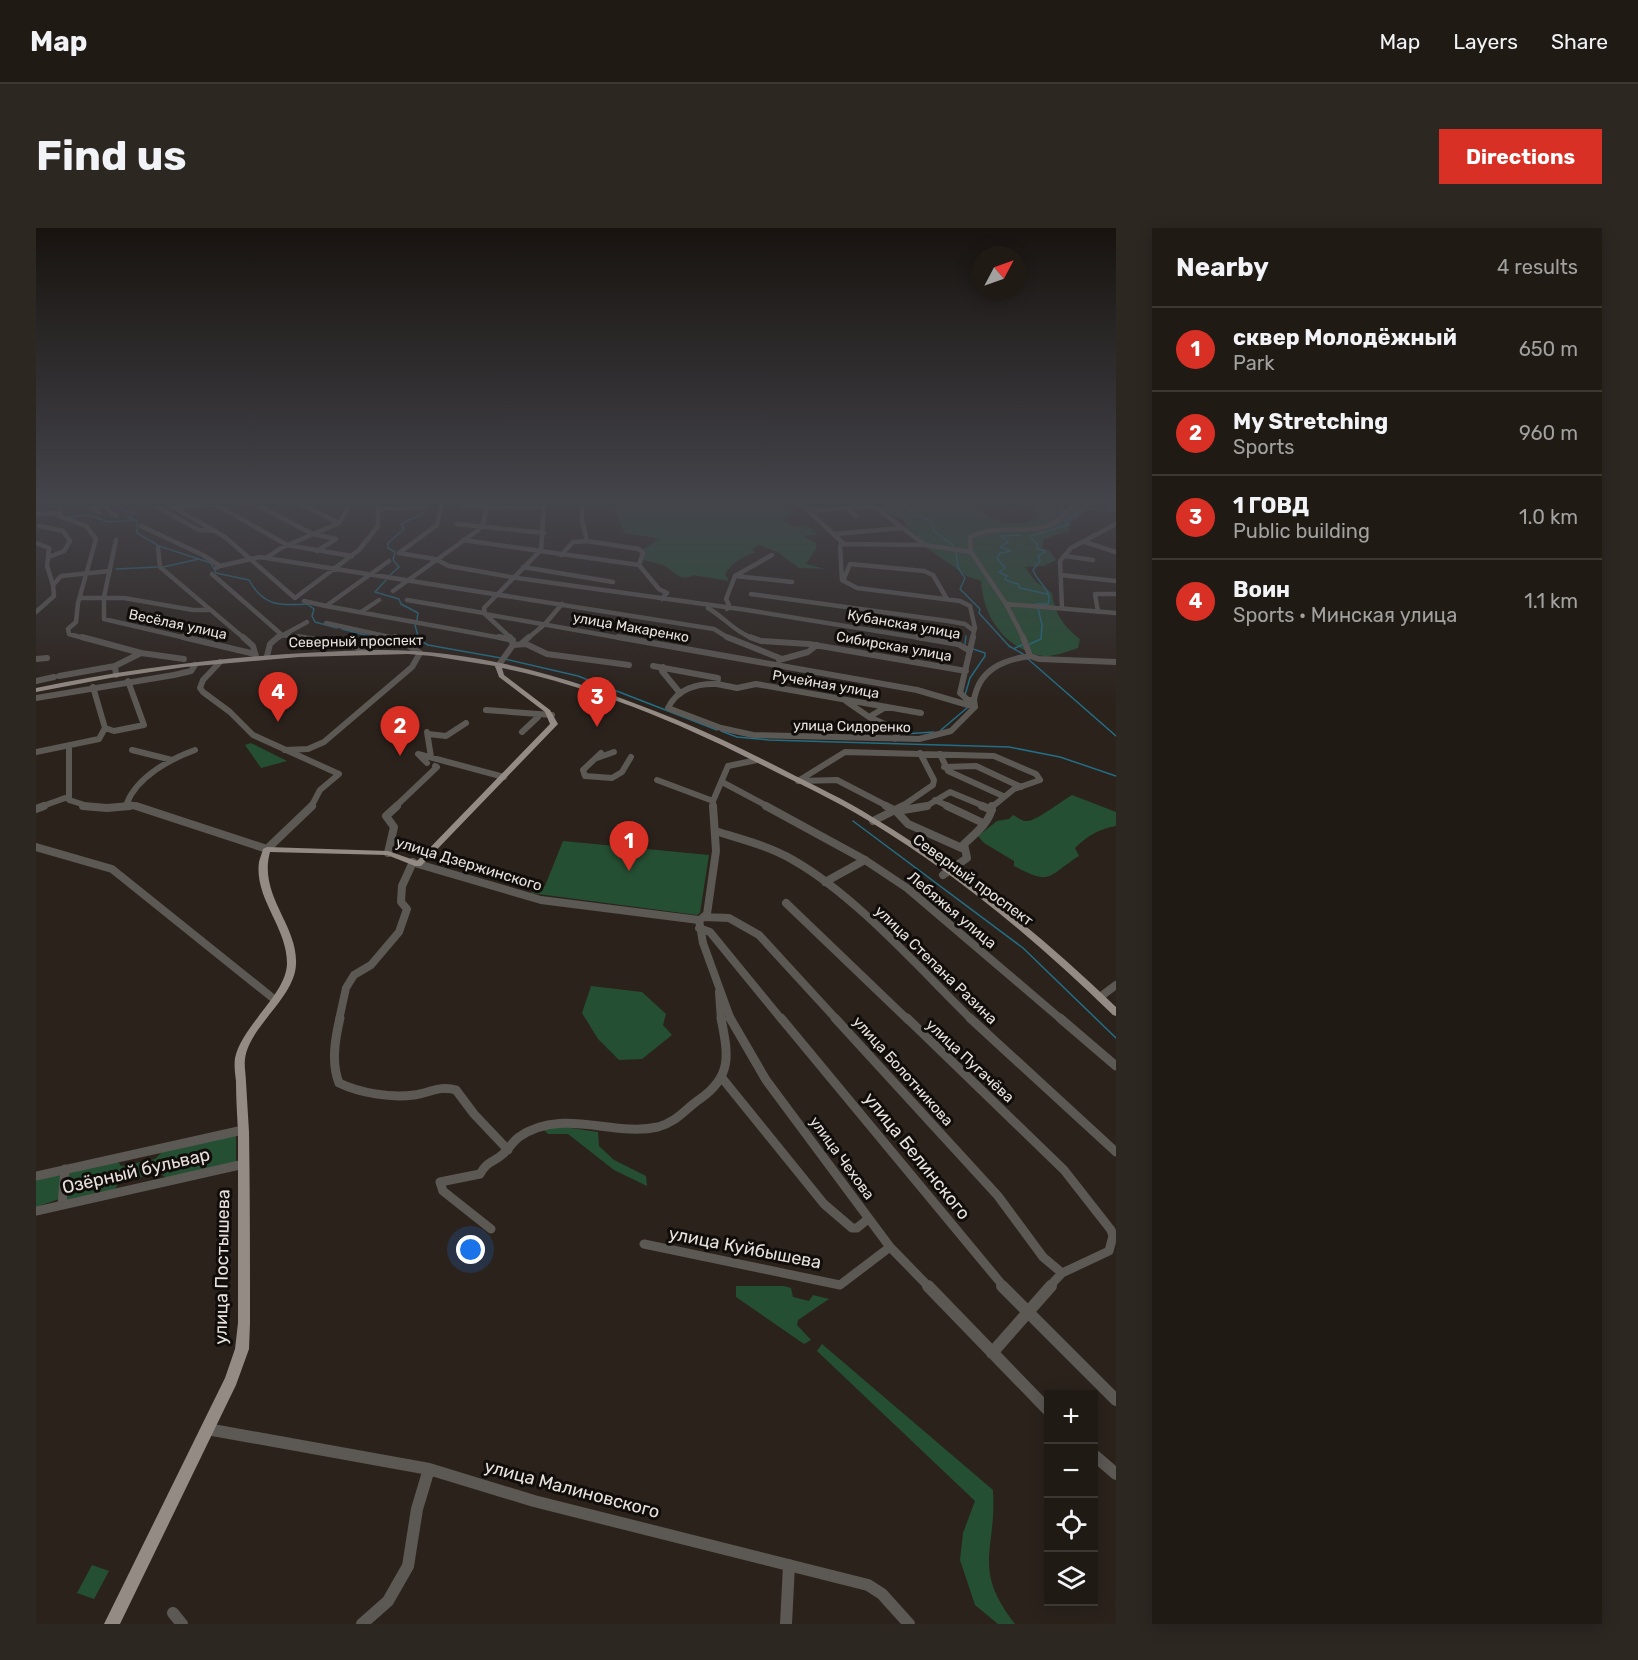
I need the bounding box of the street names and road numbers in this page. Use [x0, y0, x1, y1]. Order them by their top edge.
street label: Весёлая улица [127, 606, 229, 643]
street label: Кубанская улица [846, 606, 962, 643]
street label: улица Макаренко [571, 609, 690, 646]
street label: Сибирская улица [835, 628, 953, 665]
street label: Северный проспект [288, 632, 424, 651]
street label: Ручейная улица [771, 667, 881, 702]
street label: улица Сидоренко [793, 717, 911, 736]
street label: Северный проспект [909, 830, 1037, 930]
street label: улица Дзержинского [394, 833, 544, 895]
street label: Лебяжья улица [904, 868, 1000, 952]
street label: улица Степана Разина [871, 902, 1001, 1028]
street label: улица Болотникова [849, 1013, 957, 1129]
street label: улица Пугачёва [922, 1016, 1018, 1106]
street label: улица Белинского [859, 1088, 975, 1224]
street label: улица Чехова [806, 1113, 878, 1203]
street label: Озёрный бульвар [60, 1143, 212, 1199]
street label: улица Постышева [210, 1189, 234, 1345]
street label: улица Куйбышева [667, 1222, 823, 1274]
street label: улица Малиновского [482, 1455, 662, 1523]

